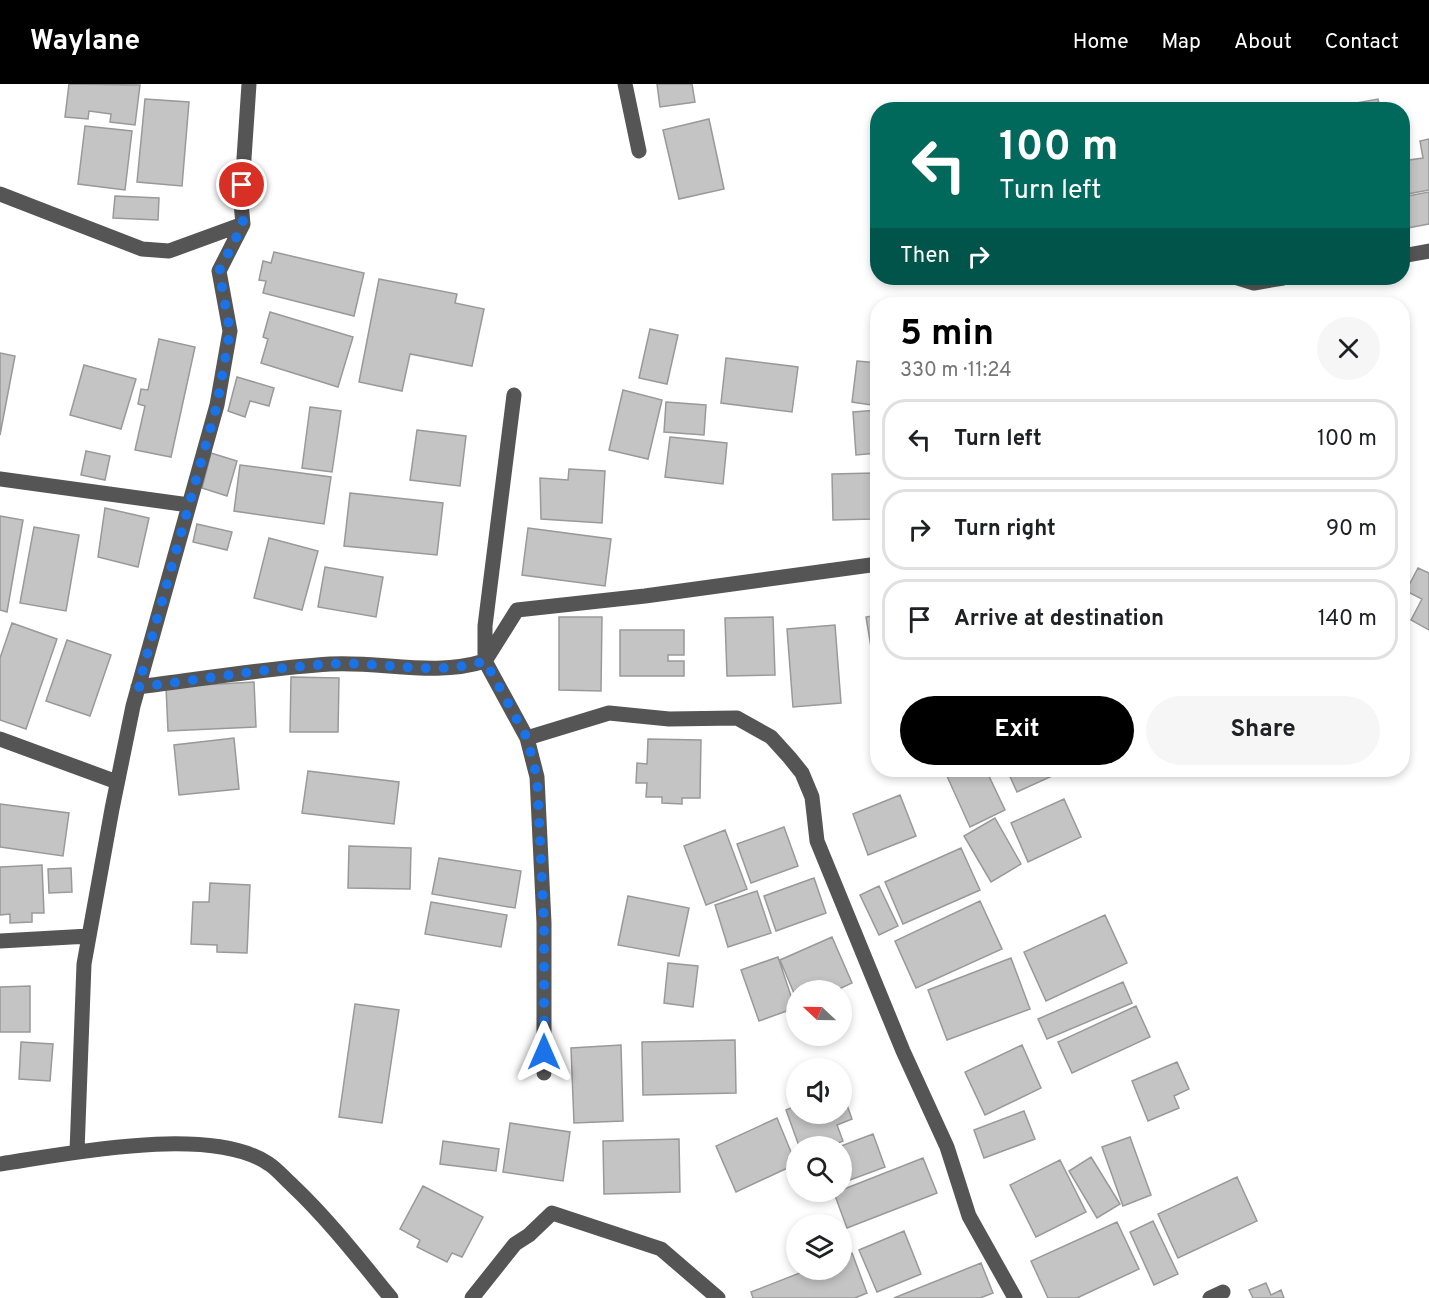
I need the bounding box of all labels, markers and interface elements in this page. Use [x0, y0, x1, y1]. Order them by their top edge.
text: Waylane [30, 24, 140, 60]
text: Home [1073, 29, 1129, 56]
text: Map [1162, 29, 1201, 56]
text: About [1234, 29, 1292, 56]
text: Contact [1325, 29, 1399, 56]
text: 100 m [999, 122, 1118, 175]
icon: left [900, 126, 978, 204]
pin [216, 159, 267, 210]
icon: arrive [225, 168, 258, 201]
text: Turn left [999, 174, 1101, 208]
icon: right [962, 240, 995, 273]
text: Then [900, 243, 950, 270]
text: 5 min [900, 312, 994, 358]
button: close [1317, 317, 1380, 380]
text: 330 m · 11:24 [900, 358, 1012, 384]
icon: left [903, 423, 936, 456]
text: Turn left [954, 426, 1042, 453]
text: 100 m [1317, 426, 1377, 453]
icon: right [903, 513, 936, 546]
text: Turn right [954, 516, 1056, 543]
text: 90 m [1326, 516, 1377, 543]
icon: arrive [903, 603, 936, 636]
text: Arrive at destination [954, 606, 1164, 633]
text: 140 m [1318, 606, 1377, 633]
button: Exit [900, 696, 1134, 765]
button: Share [1146, 696, 1380, 765]
north arrow [786, 980, 852, 1046]
map controls [786, 980, 852, 1280]
position arrow [512, 1020, 576, 1084]
button: sound [786, 1058, 852, 1124]
button: search [786, 1136, 852, 1202]
button: layers [786, 1214, 852, 1280]

